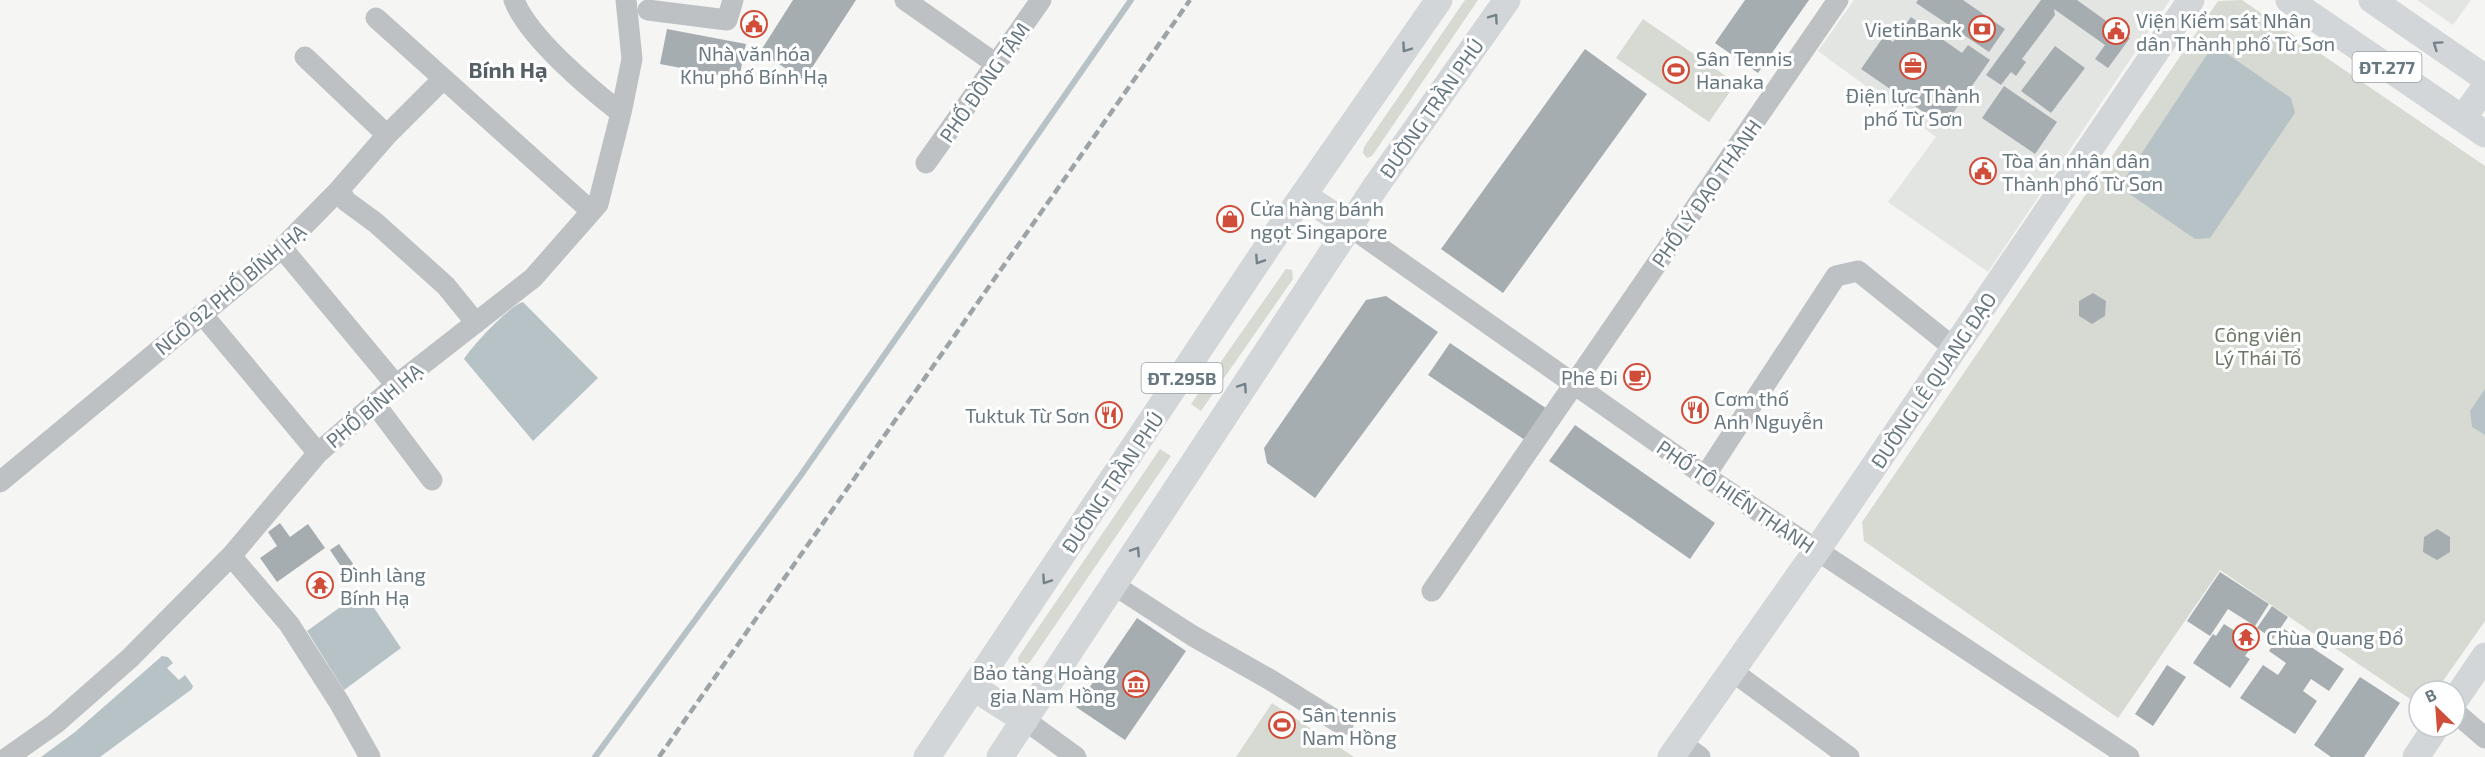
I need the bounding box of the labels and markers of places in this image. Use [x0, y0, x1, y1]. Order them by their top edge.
place label: Viện Kiểm sát Nhân dân Thành phố Từ Sơn [2136, 8, 2335, 55]
public building icon: Nhà văn hóa Khu phố Bính Hạ [739, 9, 769, 39]
bank icon: VietinBank [1967, 14, 1997, 44]
public building icon: Viện Kiểm sát Nhân dân Thành phố Từ Sơn [2101, 16, 2131, 46]
place label: VietinBank [1865, 17, 1962, 41]
place label: Nhà văn hóa Khu phố Bính Hạ [680, 41, 828, 88]
place label: Sân Tennis Hanaka [1696, 46, 1792, 93]
office icon: Điện lực Thành phố Từ Sơn [1898, 51, 1928, 81]
sports icon: Sân Tennis Hanaka [1661, 55, 1691, 85]
place label: Điện lực Thành phố Từ Sơn [1846, 83, 1980, 130]
place label: Tòa án nhân dân Thành phố Từ Sơn [2002, 148, 2163, 195]
public building icon: Tòa án nhân dân Thành phố Từ Sơn [1968, 156, 1998, 186]
place label: Cửa hàng bánh ngọt Singapore [1250, 196, 1387, 243]
shop icon: Cửa hàng bánh ngọt Singapore [1215, 204, 1245, 234]
cafe icon: Phê Đi [1622, 362, 1652, 392]
place label: Phê Đi [1561, 365, 1618, 389]
place label: Cơm thố Anh Nguyễn [1714, 386, 1824, 433]
restaurant icon: Cơm thố Anh Nguyễn [1680, 395, 1710, 425]
restaurant icon: Tuktuk Từ Sơn [1094, 400, 1124, 430]
place label: Tuktuk Từ Sơn [965, 403, 1090, 427]
place label: Đình làng Bính Hạ [340, 562, 426, 609]
temple icon: Đình làng Bính Hạ [305, 570, 335, 600]
temple icon: Chùa Quang Đổ [2231, 622, 2261, 652]
place label: Chùa Quang Đổ [2266, 625, 2404, 649]
place label: Bảo tàng Hoàng gia Nam Hồng [973, 660, 1116, 707]
museum icon: Bảo tàng Hoàng gia Nam Hồng [1121, 669, 1151, 699]
place label: Sân tennis Nam Hồng [1302, 702, 1397, 749]
sports icon: Sân tennis Nam Hồng [1267, 710, 1297, 740]

